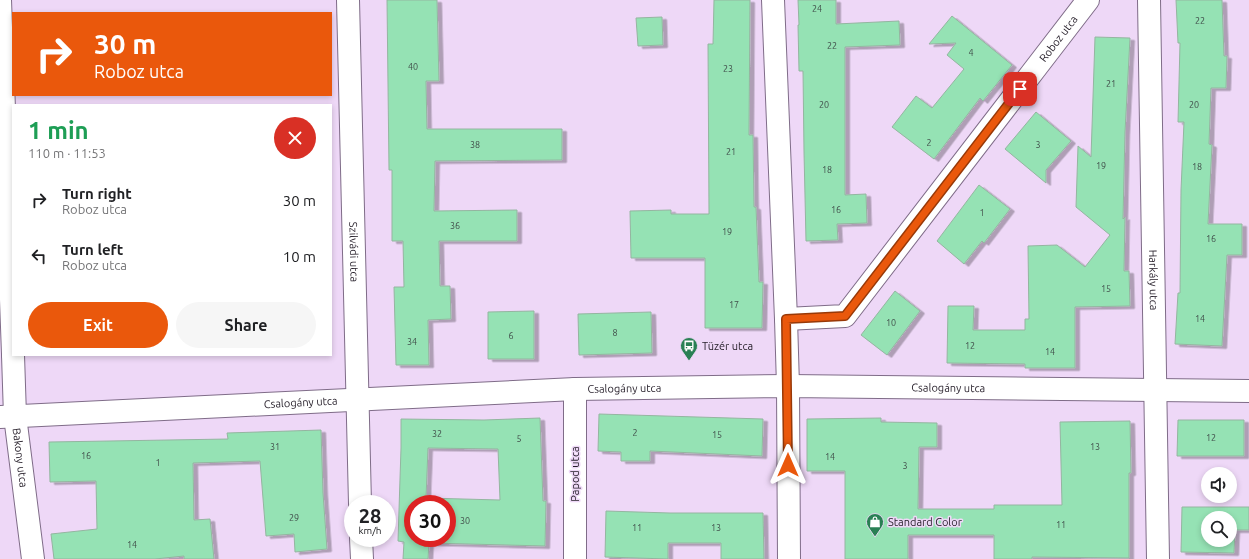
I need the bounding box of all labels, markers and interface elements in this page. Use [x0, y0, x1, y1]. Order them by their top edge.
house number: 24 [812, 4, 822, 14]
street label: Roboz utca [1037, 13, 1080, 64]
house number: 22 [1195, 16, 1205, 26]
icon: right [28, 28, 80, 80]
text: 30 m [94, 28, 156, 59]
house number: 22 [827, 41, 837, 51]
house number: 4 [968, 48, 974, 58]
text: Roboz utca [94, 61, 184, 81]
house number: 40 [408, 62, 418, 72]
house number: 23 [723, 64, 733, 74]
pin [1003, 72, 1037, 106]
icon: arrive [1009, 78, 1031, 100]
house number: 21 [1106, 79, 1116, 89]
house number: 20 [819, 100, 829, 110]
house number: 20 [1189, 100, 1199, 110]
text: 1 min [28, 117, 89, 144]
button: close [274, 117, 316, 159]
house number: 2 [926, 138, 932, 148]
house number: 38 [470, 140, 480, 150]
house number: 3 [1035, 140, 1041, 150]
text: 110 m · 11:53 [28, 146, 106, 160]
house number: 21 [726, 147, 736, 157]
house number: 19 [1096, 161, 1106, 171]
house number: 18 [1192, 162, 1202, 172]
house number: 18 [822, 165, 832, 175]
text: Turn right [62, 185, 132, 202]
icon: right [28, 189, 50, 211]
text: 30 m [283, 192, 316, 209]
text: Roboz utca [62, 202, 127, 216]
house number: 16 [831, 205, 841, 215]
house number: 1 [979, 208, 985, 218]
house number: 36 [450, 221, 460, 231]
street label: Szilvádi utca [347, 222, 361, 282]
house number: 19 [722, 227, 732, 237]
house number: 16 [1206, 234, 1216, 244]
text: Turn left [62, 241, 123, 258]
icon: left [28, 245, 50, 267]
text: 10 m [283, 248, 316, 265]
street label: Harkály utca [1147, 249, 1160, 310]
text: Roboz utca [62, 258, 127, 272]
house number: 15 [1101, 284, 1111, 294]
house number: 17 [729, 300, 739, 310]
button: Exit [28, 302, 168, 348]
button: Share [176, 302, 316, 348]
house number: 14 [1195, 314, 1205, 324]
house number: 10 [886, 318, 896, 328]
house number: 8 [612, 328, 618, 338]
house number: 6 [508, 331, 514, 341]
bus stop icon: Tüzér utca [679, 336, 699, 361]
house number: 34 [407, 337, 417, 347]
place label: Tüzér utca [702, 340, 753, 352]
house number: 12 [965, 341, 975, 351]
house number: 14 [1045, 347, 1055, 357]
street label: Csalogány utca [911, 381, 985, 394]
street label: Csalogány utca [587, 382, 661, 395]
street label: Csalogány utca [263, 395, 338, 410]
street label: Bakony utca [11, 427, 30, 488]
house number: 2 [632, 428, 638, 438]
house number: 32 [432, 429, 442, 439]
house number: 15 [712, 430, 722, 440]
house number: 12 [1206, 433, 1216, 443]
house number: 5 [516, 434, 522, 444]
house number: 31 [270, 442, 280, 452]
house number: 13 [1090, 442, 1100, 452]
position arrow [767, 444, 809, 486]
street label: Papod utca [569, 446, 581, 502]
house number: 16 [81, 451, 91, 461]
house number: 14 [825, 452, 835, 462]
house number: 1 [155, 458, 161, 468]
house number: 3 [902, 461, 908, 471]
map controls [1201, 467, 1237, 547]
button: sound [1201, 467, 1237, 503]
speed limit sign: 30 [404, 495, 456, 547]
text: 28 [359, 504, 381, 527]
button: search [1201, 511, 1237, 547]
shop icon: Standard Color [865, 512, 885, 537]
house number: 29 [289, 513, 299, 523]
house number: 30 [460, 516, 470, 526]
place label: Standard Color [888, 516, 963, 528]
house number: 11 [1056, 520, 1066, 530]
house number: 11 [632, 523, 642, 533]
house number: 13 [711, 523, 721, 533]
text: km/h [358, 525, 382, 536]
house number: 14 [127, 540, 137, 550]

